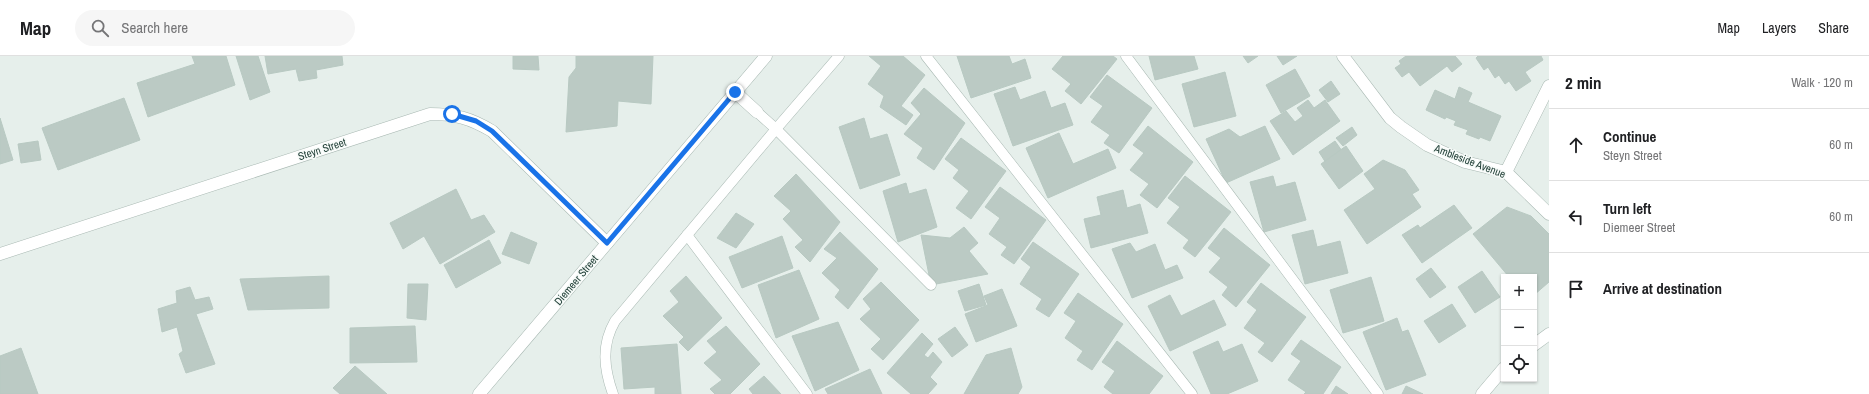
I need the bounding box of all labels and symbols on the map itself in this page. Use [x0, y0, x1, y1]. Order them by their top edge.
route end [726, 83, 744, 101]
route start [443, 105, 461, 123]
street label: Steyn Street [296, 135, 348, 163]
street label: Ambleside Avenue [1432, 141, 1508, 181]
street label: Diemeer Street [551, 252, 601, 308]

